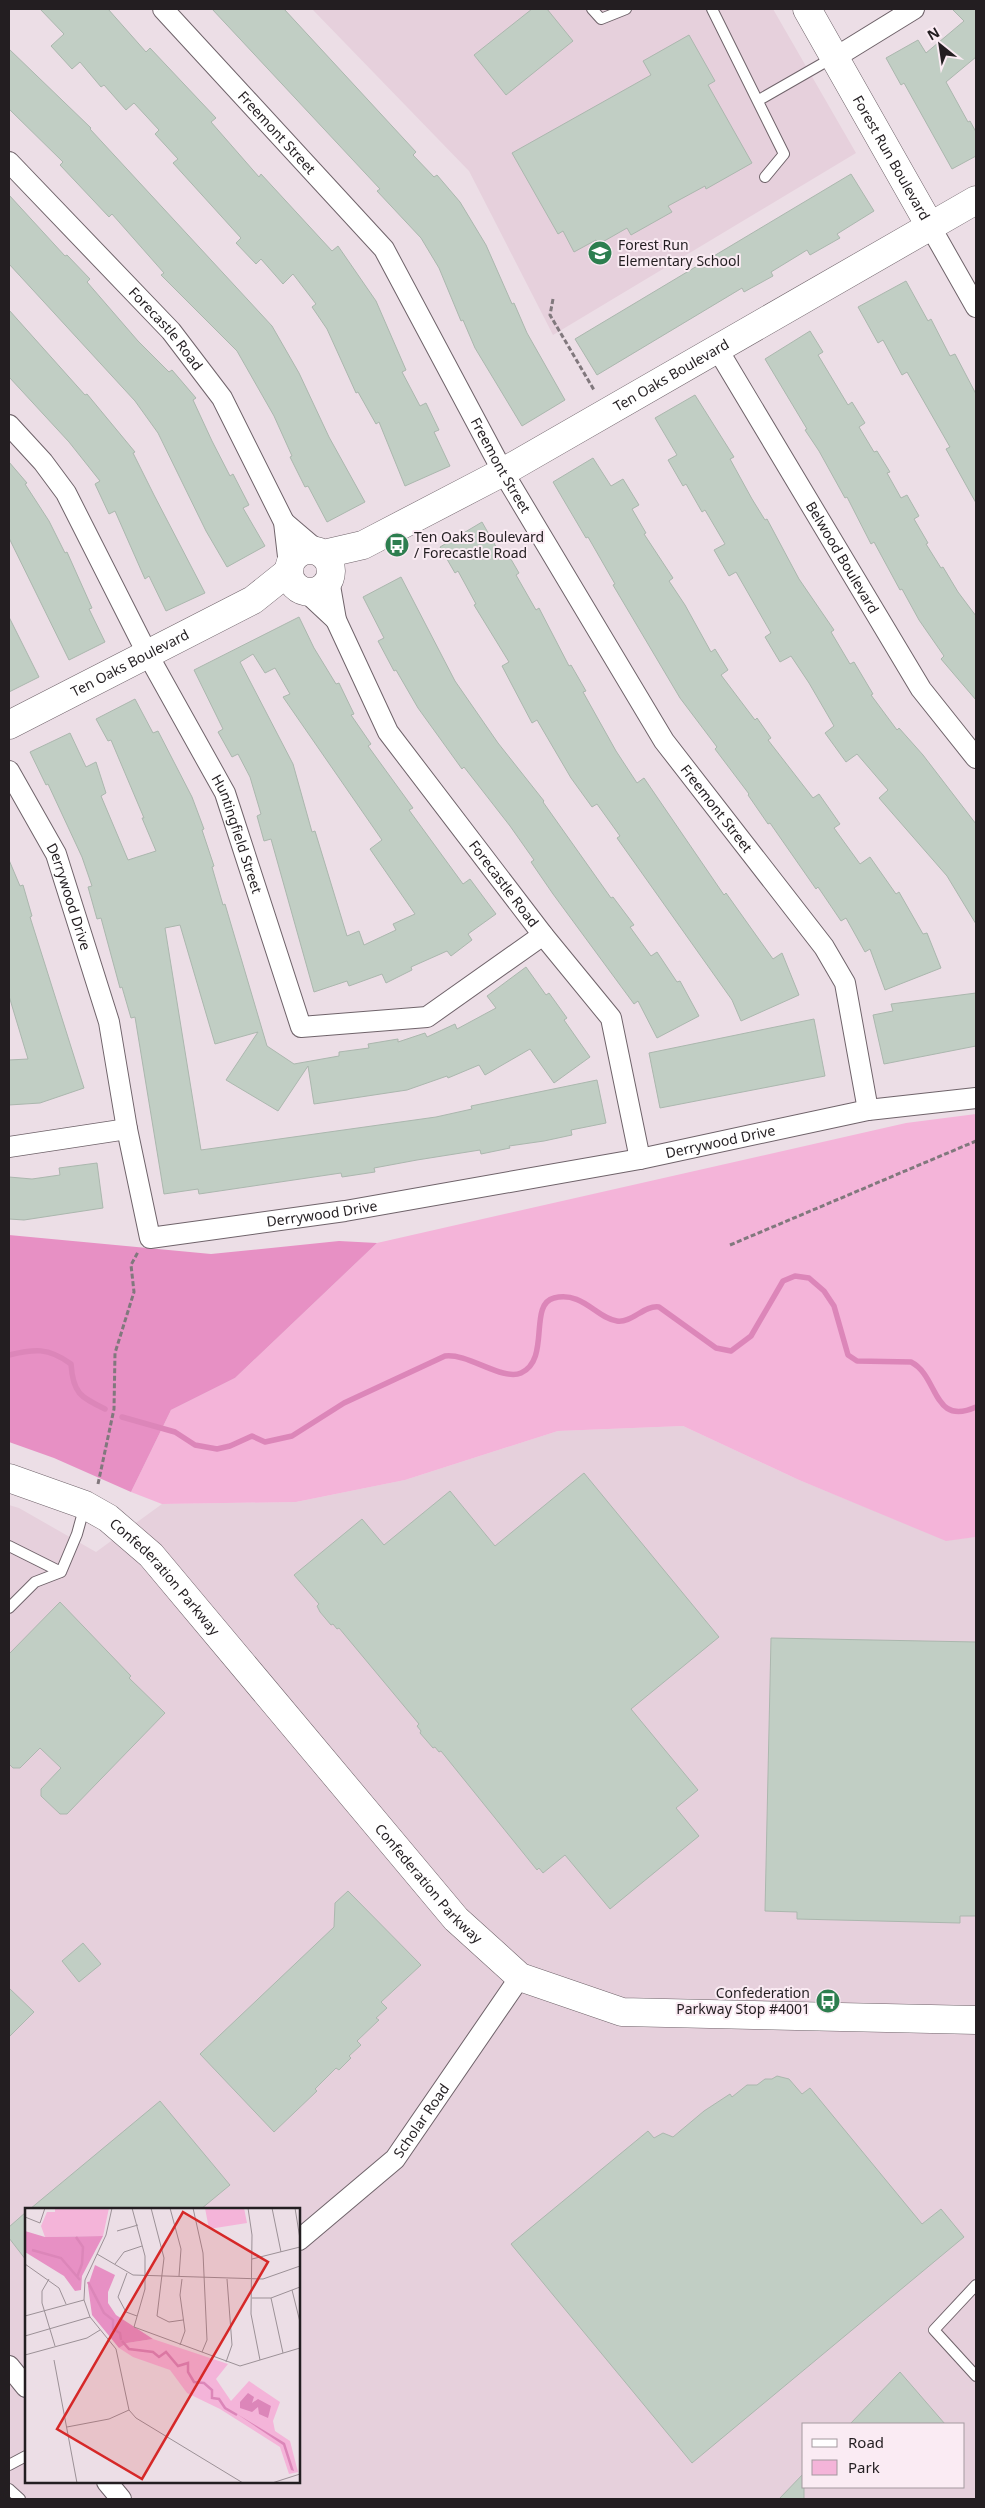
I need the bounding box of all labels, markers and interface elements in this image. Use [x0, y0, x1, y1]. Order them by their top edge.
north arrow [915, 20, 965, 70]
text: N [924, 22, 943, 44]
street label: Freemont Street [234, 87, 320, 178]
street label: Forest Run Boulevard [849, 92, 935, 223]
place label: Forest Run Elementary School [618, 235, 740, 270]
school or university icon: Forest Run Elementary School [587, 240, 613, 266]
street label: Forecastle Road [125, 283, 207, 374]
street label: Ten Oaks Boulevard [610, 334, 732, 416]
street label: Freemont Street [467, 414, 535, 516]
street label: Belwood Boulevard [802, 498, 884, 617]
place label: Ten Oaks Boulevard / Forecastle Road [414, 527, 544, 562]
bus stop icon: Ten Oaks Boulevard / Forecastle Road [384, 532, 410, 558]
street label: Ten Oaks Boulevard [68, 624, 192, 701]
street label: Freemont Street [677, 760, 757, 856]
street label: Huntingfield Street [207, 771, 267, 896]
street label: Forecastle Road [465, 836, 543, 931]
street label: Derrywood Drive [43, 839, 96, 953]
street label: Derrywood Drive [664, 1120, 777, 1162]
street label: Derrywood Drive [265, 1195, 379, 1231]
street label: Confederation Parkway [106, 1514, 225, 1640]
street label: Confederation Parkway [371, 1819, 487, 1948]
place label: Confederation Parkway Stop #4001 [676, 1983, 810, 2018]
bus stop icon: Confederation Parkway Stop #4001 [815, 1988, 841, 2014]
street label: Scholar Road [389, 2080, 453, 2161]
inset map [25, 2208, 300, 2483]
legend [802, 2423, 965, 2488]
text: Road [848, 2432, 884, 2452]
text: Park [848, 2457, 880, 2477]

